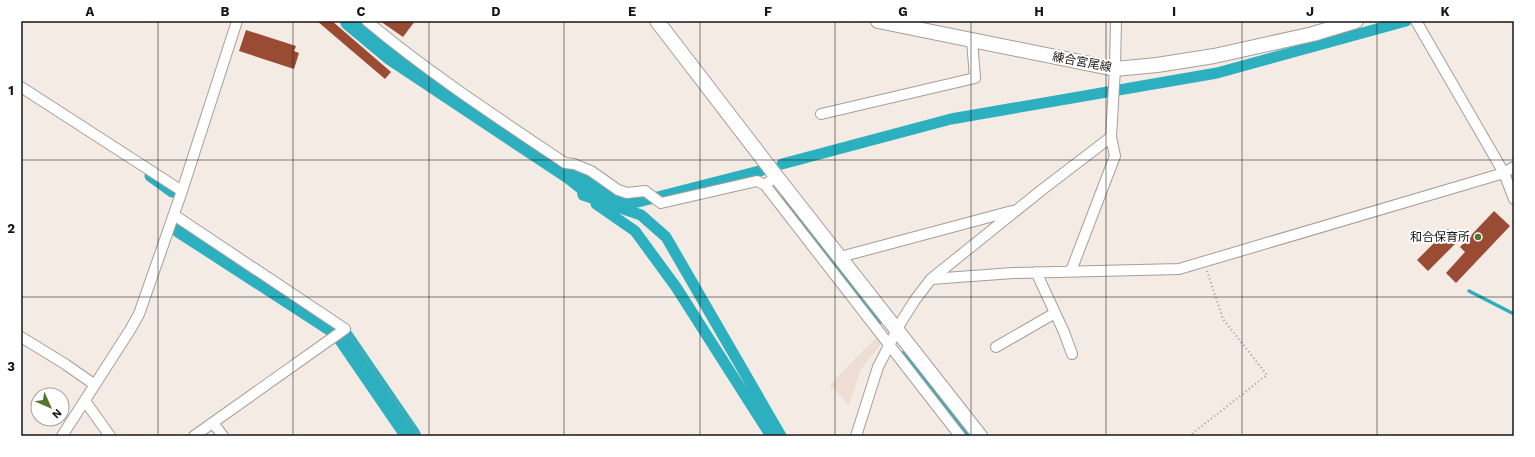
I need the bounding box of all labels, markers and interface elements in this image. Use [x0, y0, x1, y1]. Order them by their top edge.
text: A [86, 4, 95, 19]
text: B [221, 4, 230, 19]
text: C [357, 4, 366, 19]
text: D [491, 4, 501, 19]
text: E [628, 4, 636, 19]
text: F [764, 4, 772, 19]
text: G [898, 4, 908, 19]
text: H [1034, 4, 1044, 19]
text: I [1172, 4, 1176, 19]
text: J [1306, 4, 1314, 19]
text: K [1440, 4, 1450, 19]
street label: 練合宮尾線 [1051, 49, 1113, 75]
text: 1 [8, 83, 14, 98]
text: 2 [7, 221, 15, 236]
place label: 和合保育所 [1410, 230, 1470, 244]
marker: 和合保育所 [1473, 232, 1483, 242]
text: 3 [7, 359, 15, 374]
north arrow [30, 387, 70, 427]
text: N [49, 406, 64, 421]

